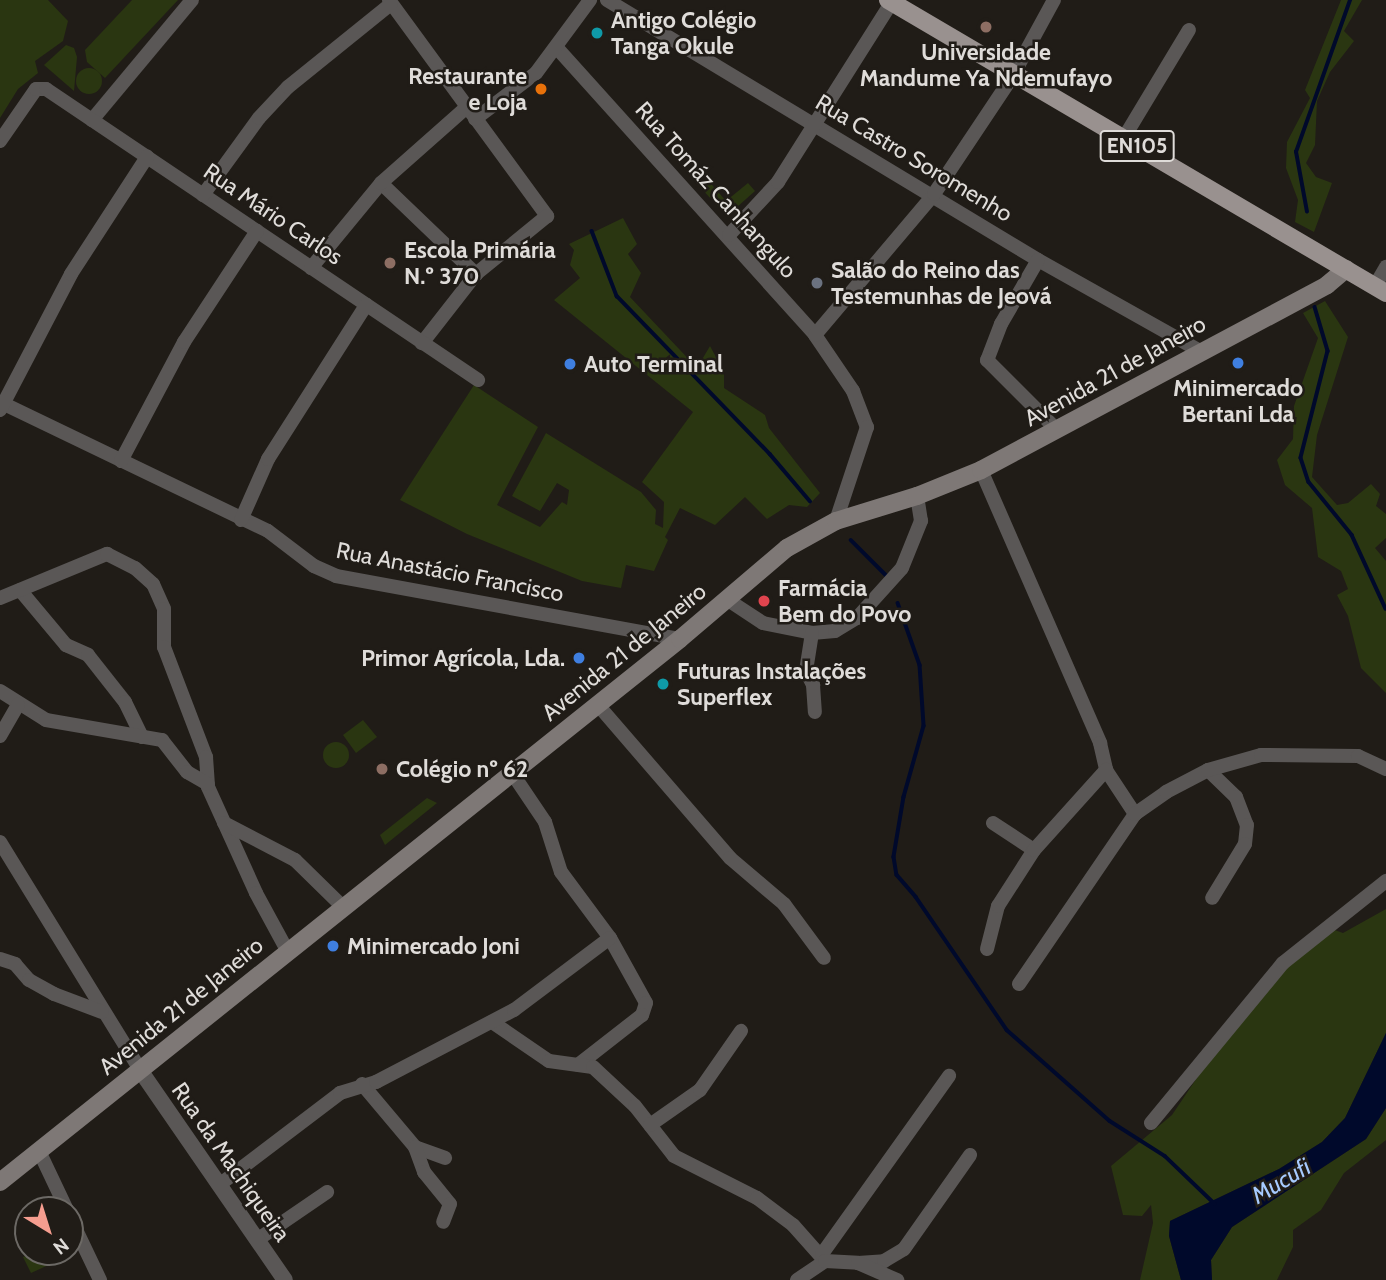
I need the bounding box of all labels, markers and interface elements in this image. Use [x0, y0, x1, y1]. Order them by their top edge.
place label: Antigo Colégio Tanga Okule [611, 6, 756, 60]
marker: Universidade Mandume Ya Ndemufayo [978, 19, 994, 35]
marker: Antigo Colégio Tanga Okule [589, 25, 605, 41]
place label: Universidade Mandume Ya Ndemufayo [860, 38, 1112, 92]
place label: Restaurante e Loja [408, 62, 527, 116]
marker: Restaurante e Loja [533, 81, 549, 97]
street label: Rua Castro Soromenho [811, 88, 1017, 228]
street label: Rua Tomáz Canhangulo [629, 96, 803, 284]
road number: EN105 [1098, 128, 1176, 164]
street label: Rua Mário Carlos [198, 157, 348, 271]
place label: Escola Primária N.º 370 [404, 236, 556, 290]
marker: Escola Primária N.º 370 [382, 255, 398, 271]
place label: Salão do Reino das Testemunhas de Jeová [831, 256, 1052, 310]
marker: Salão do Reino das Testemunhas de Jeová [809, 275, 825, 291]
street label: Avenida 21 de Janeiro [1019, 310, 1211, 432]
place label: Auto Terminal [584, 350, 723, 378]
marker: Minimercado Bertani Lda [1230, 355, 1246, 371]
marker: Auto Terminal [562, 356, 578, 372]
place label: Minimercado Bertani Lda [1173, 374, 1303, 428]
street label: Rua Anastácio Francisco [334, 536, 566, 608]
place label: Farmácia Bem do Povo [778, 574, 911, 628]
street label: Avenida 21 de Janeiro [536, 577, 712, 727]
marker: Farmácia Bem do Povo [756, 593, 772, 609]
place label: Primor Agrícola, Lda. [361, 644, 565, 672]
marker: Primor Agrícola, Lda. [571, 650, 587, 666]
place label: Futuras Instalações Superflex [677, 657, 866, 711]
marker: Futuras Instalações Superflex [655, 676, 671, 692]
place label: Colégio nº 62 [396, 755, 528, 783]
marker: Colégio nº 62 [374, 761, 390, 777]
street label: Avenida 21 de Janeiro [93, 931, 269, 1081]
place label: Minimercado Joni [347, 932, 520, 960]
marker: Minimercado Joni [325, 938, 341, 954]
street label: Rua da Machiqueira [166, 1077, 296, 1247]
water label: Mucufi [1246, 1152, 1316, 1210]
north arrow [14, 1196, 84, 1266]
text: N [49, 1233, 73, 1260]

